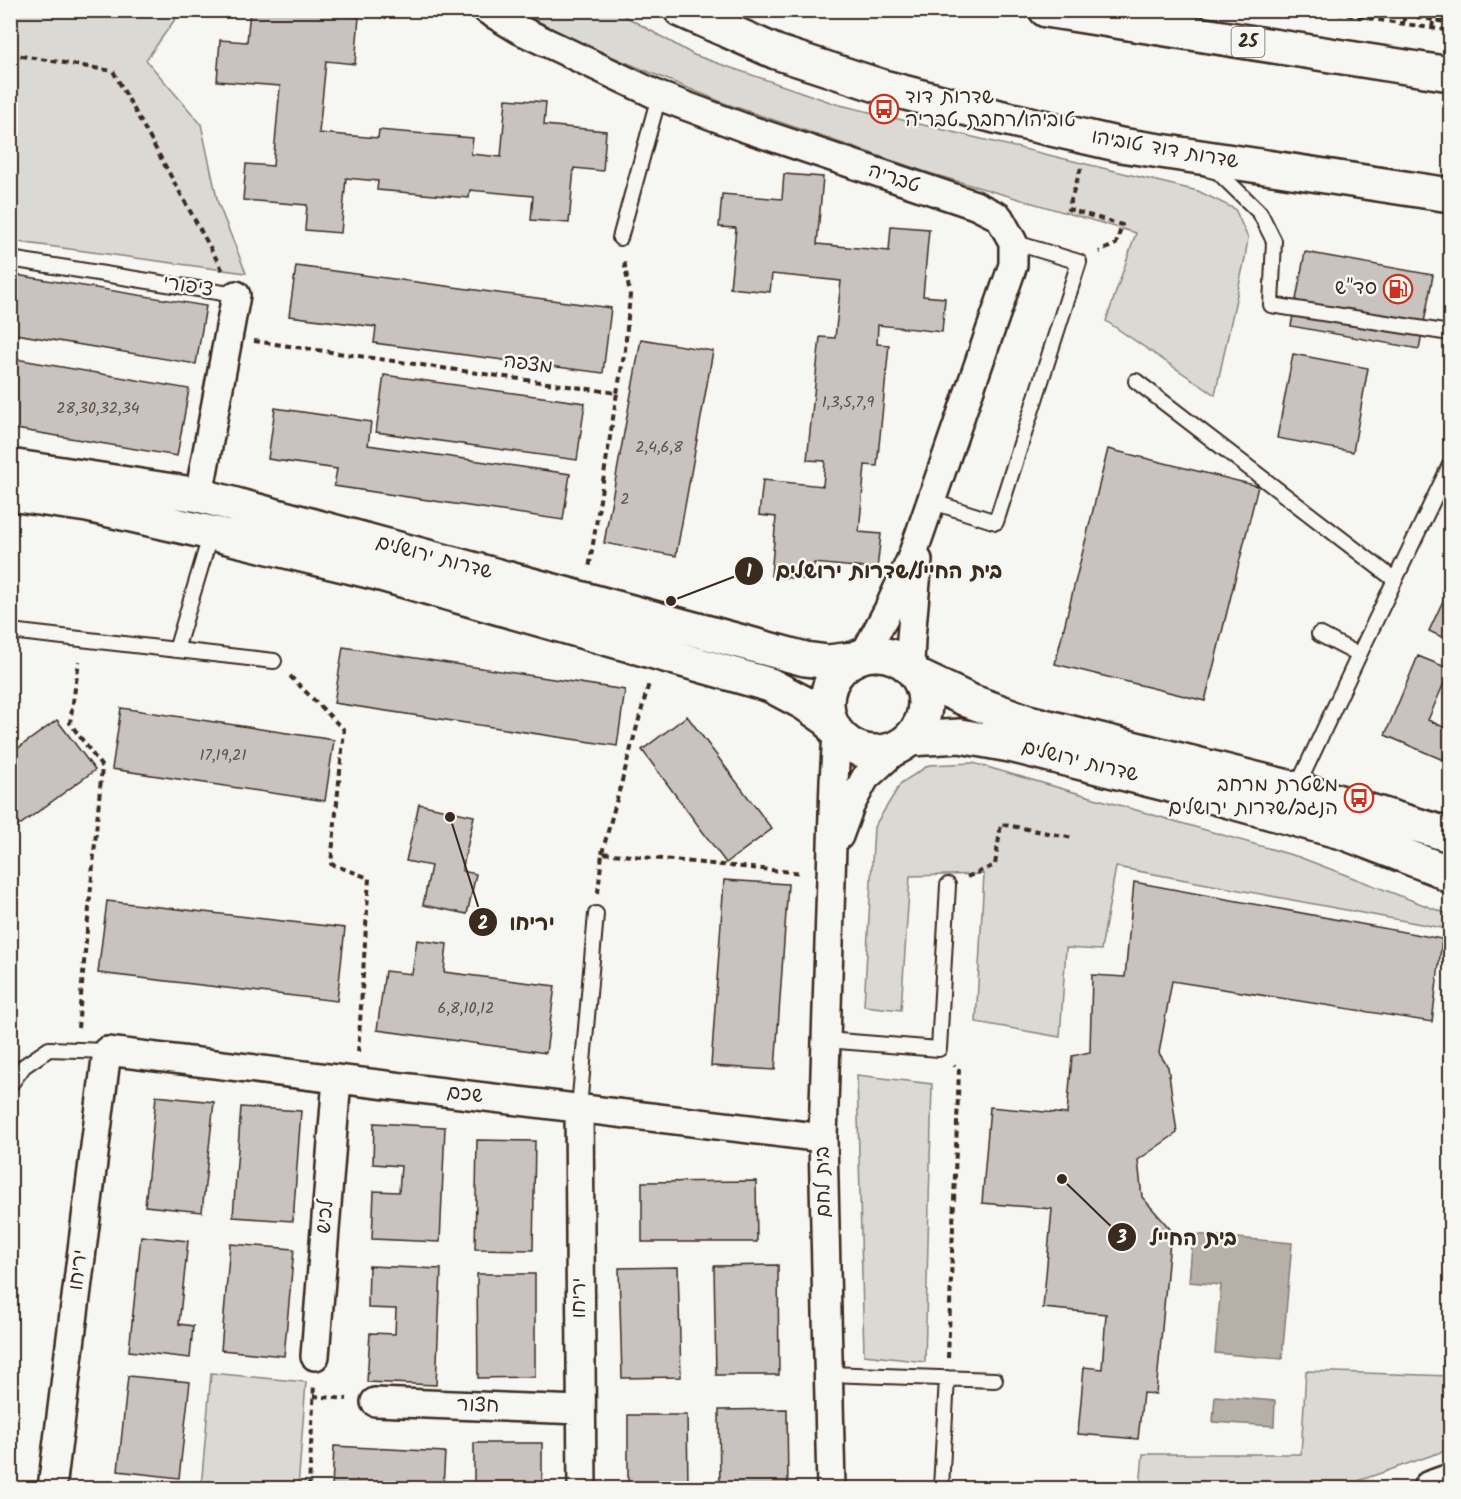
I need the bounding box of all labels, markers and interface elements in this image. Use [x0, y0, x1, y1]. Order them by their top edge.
road number: 25 [1232, 27, 1264, 57]
place label: שדרות דוד טוביהו/רחבת טבריה [905, 82, 1076, 137]
bus stop icon: שדרות דוד טוביהו/רחבת טבריה [868, 93, 900, 125]
street label: שדרות דוד טוביהו [1089, 121, 1241, 179]
street label: טבריה [864, 155, 924, 203]
street label: ציפורי [160, 267, 216, 307]
place label: סד"ש [1335, 273, 1377, 305]
fuel station icon: סד"ש [1382, 273, 1414, 305]
street label: מצפה [501, 346, 555, 384]
house number: 1,3,5,7,9 [822, 390, 874, 415]
house number: 28,30,32,34 [56, 396, 140, 421]
house number: 2,4,6,8 [635, 435, 683, 460]
house number: 2 [620, 487, 630, 512]
street label: שדרות ירושלים [372, 527, 496, 589]
callout: בית החייל/שדרות ירושלים [734, 551, 1014, 590]
text: בית החייל/שדרות ירושלים [776, 556, 1002, 589]
text: 1 [746, 558, 752, 587]
street label: שדרות ירושלים [1018, 732, 1142, 792]
house number: 17,19,21 [200, 743, 246, 768]
place label: משטרת מרחב הנגב/שדרות ירושלים [1168, 770, 1338, 825]
bus stop icon: משטרת מרחב הנגב/שדרות ירושלים [1343, 782, 1375, 814]
callout: יריחו [468, 903, 567, 942]
text: יריחו [509, 908, 555, 941]
text: 2 [478, 910, 488, 939]
house number: 6,8,10,12 [438, 996, 494, 1021]
street label: שכם [445, 1077, 485, 1113]
street label: בית לחם [807, 1146, 841, 1218]
street label: לכיש [309, 1198, 344, 1235]
callout: בית החייל [1107, 1218, 1249, 1257]
text: בית החייל [1149, 1223, 1237, 1256]
text: 3 [1116, 1224, 1127, 1253]
street label: יריחו [61, 1248, 97, 1292]
street label: יריחו [564, 1278, 596, 1318]
street label: חצור [456, 1389, 500, 1423]

